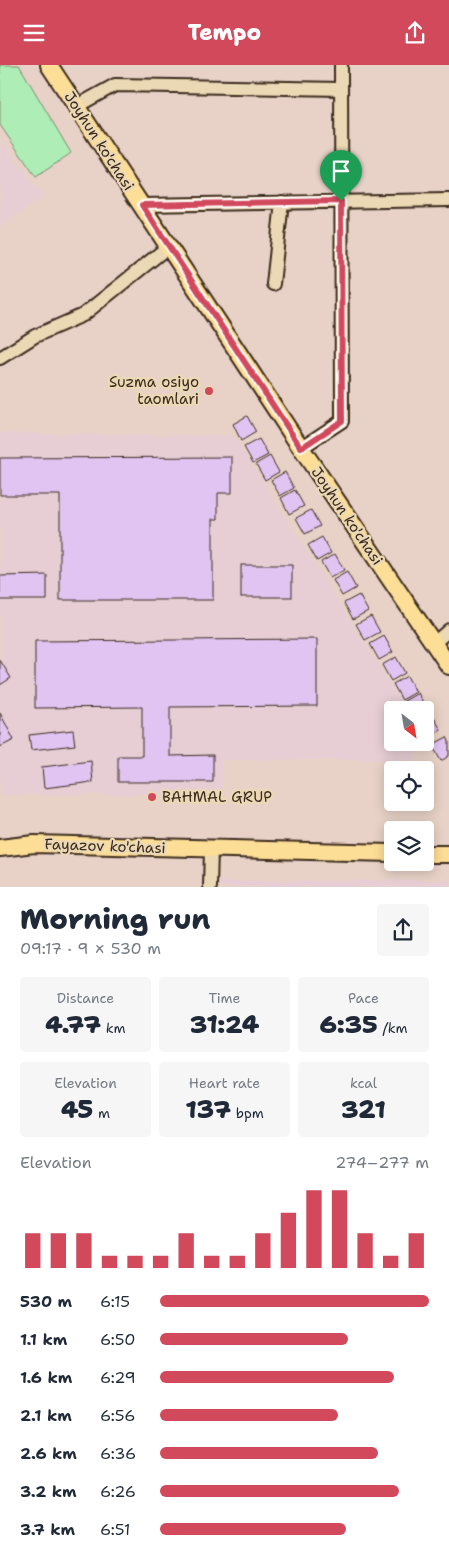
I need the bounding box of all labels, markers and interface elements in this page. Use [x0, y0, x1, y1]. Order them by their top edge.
text: Tempo [188, 18, 261, 47]
icon: menu [20, 19, 48, 47]
icon: share [401, 19, 429, 47]
street label: Joyhun ko'chasi [59, 88, 139, 194]
pin [320, 150, 362, 201]
icon: arrive [327, 157, 355, 185]
place label: Suzma osiyo taomlari [109, 372, 199, 409]
marker: Suzma osiyo taomlari [203, 385, 215, 397]
street label: Joyhun ko'chasi [307, 463, 387, 569]
north arrow [384, 701, 434, 751]
map controls [384, 701, 434, 871]
button: locate [384, 761, 434, 811]
place label: BAHMAL GRUP [162, 787, 272, 807]
marker: BAHMAL GRUP [146, 791, 158, 803]
button: layers [384, 821, 434, 871]
street label: Fayazov ko'chasi [44, 834, 166, 858]
text: Morning run [20, 900, 210, 938]
button: share [377, 904, 429, 956]
text: 09:17 · 9 × 530 m [20, 938, 161, 959]
text: Distance [57, 989, 114, 1007]
text: Time [208, 989, 241, 1007]
text: Pace [348, 989, 379, 1007]
text: 4.77 [45, 1007, 101, 1041]
text: 31:24 [190, 1007, 259, 1041]
text: 6:35 [319, 1007, 378, 1041]
text: km [101, 1019, 126, 1037]
text: /km [378, 1019, 408, 1037]
text: Elevation [54, 1074, 117, 1092]
text: Heart rate [189, 1074, 260, 1092]
text: kcal [350, 1074, 377, 1092]
text: 45 [61, 1092, 93, 1126]
text: 137 [185, 1092, 231, 1126]
text: 321 [341, 1092, 386, 1126]
text: m [93, 1104, 110, 1122]
text: bpm [231, 1104, 264, 1122]
text: Elevation [20, 1152, 92, 1173]
text: 274–277 m [335, 1152, 429, 1173]
text: 530 m [20, 1291, 72, 1312]
text: 6:15 [100, 1291, 130, 1312]
text: 1.1 km [20, 1329, 67, 1350]
text: 6:50 [100, 1329, 136, 1350]
text: 1.6 km [20, 1367, 72, 1388]
text: 6:29 [100, 1367, 136, 1388]
text: 2.1 km [20, 1405, 72, 1426]
text: 6:56 [100, 1405, 135, 1426]
text: 2.6 km [20, 1443, 77, 1464]
text: 6:36 [100, 1443, 136, 1464]
text: 3.2 km [20, 1481, 77, 1502]
text: 6:26 [100, 1481, 136, 1502]
text: 3.7 km [20, 1519, 75, 1540]
text: 6:51 [100, 1519, 130, 1540]

